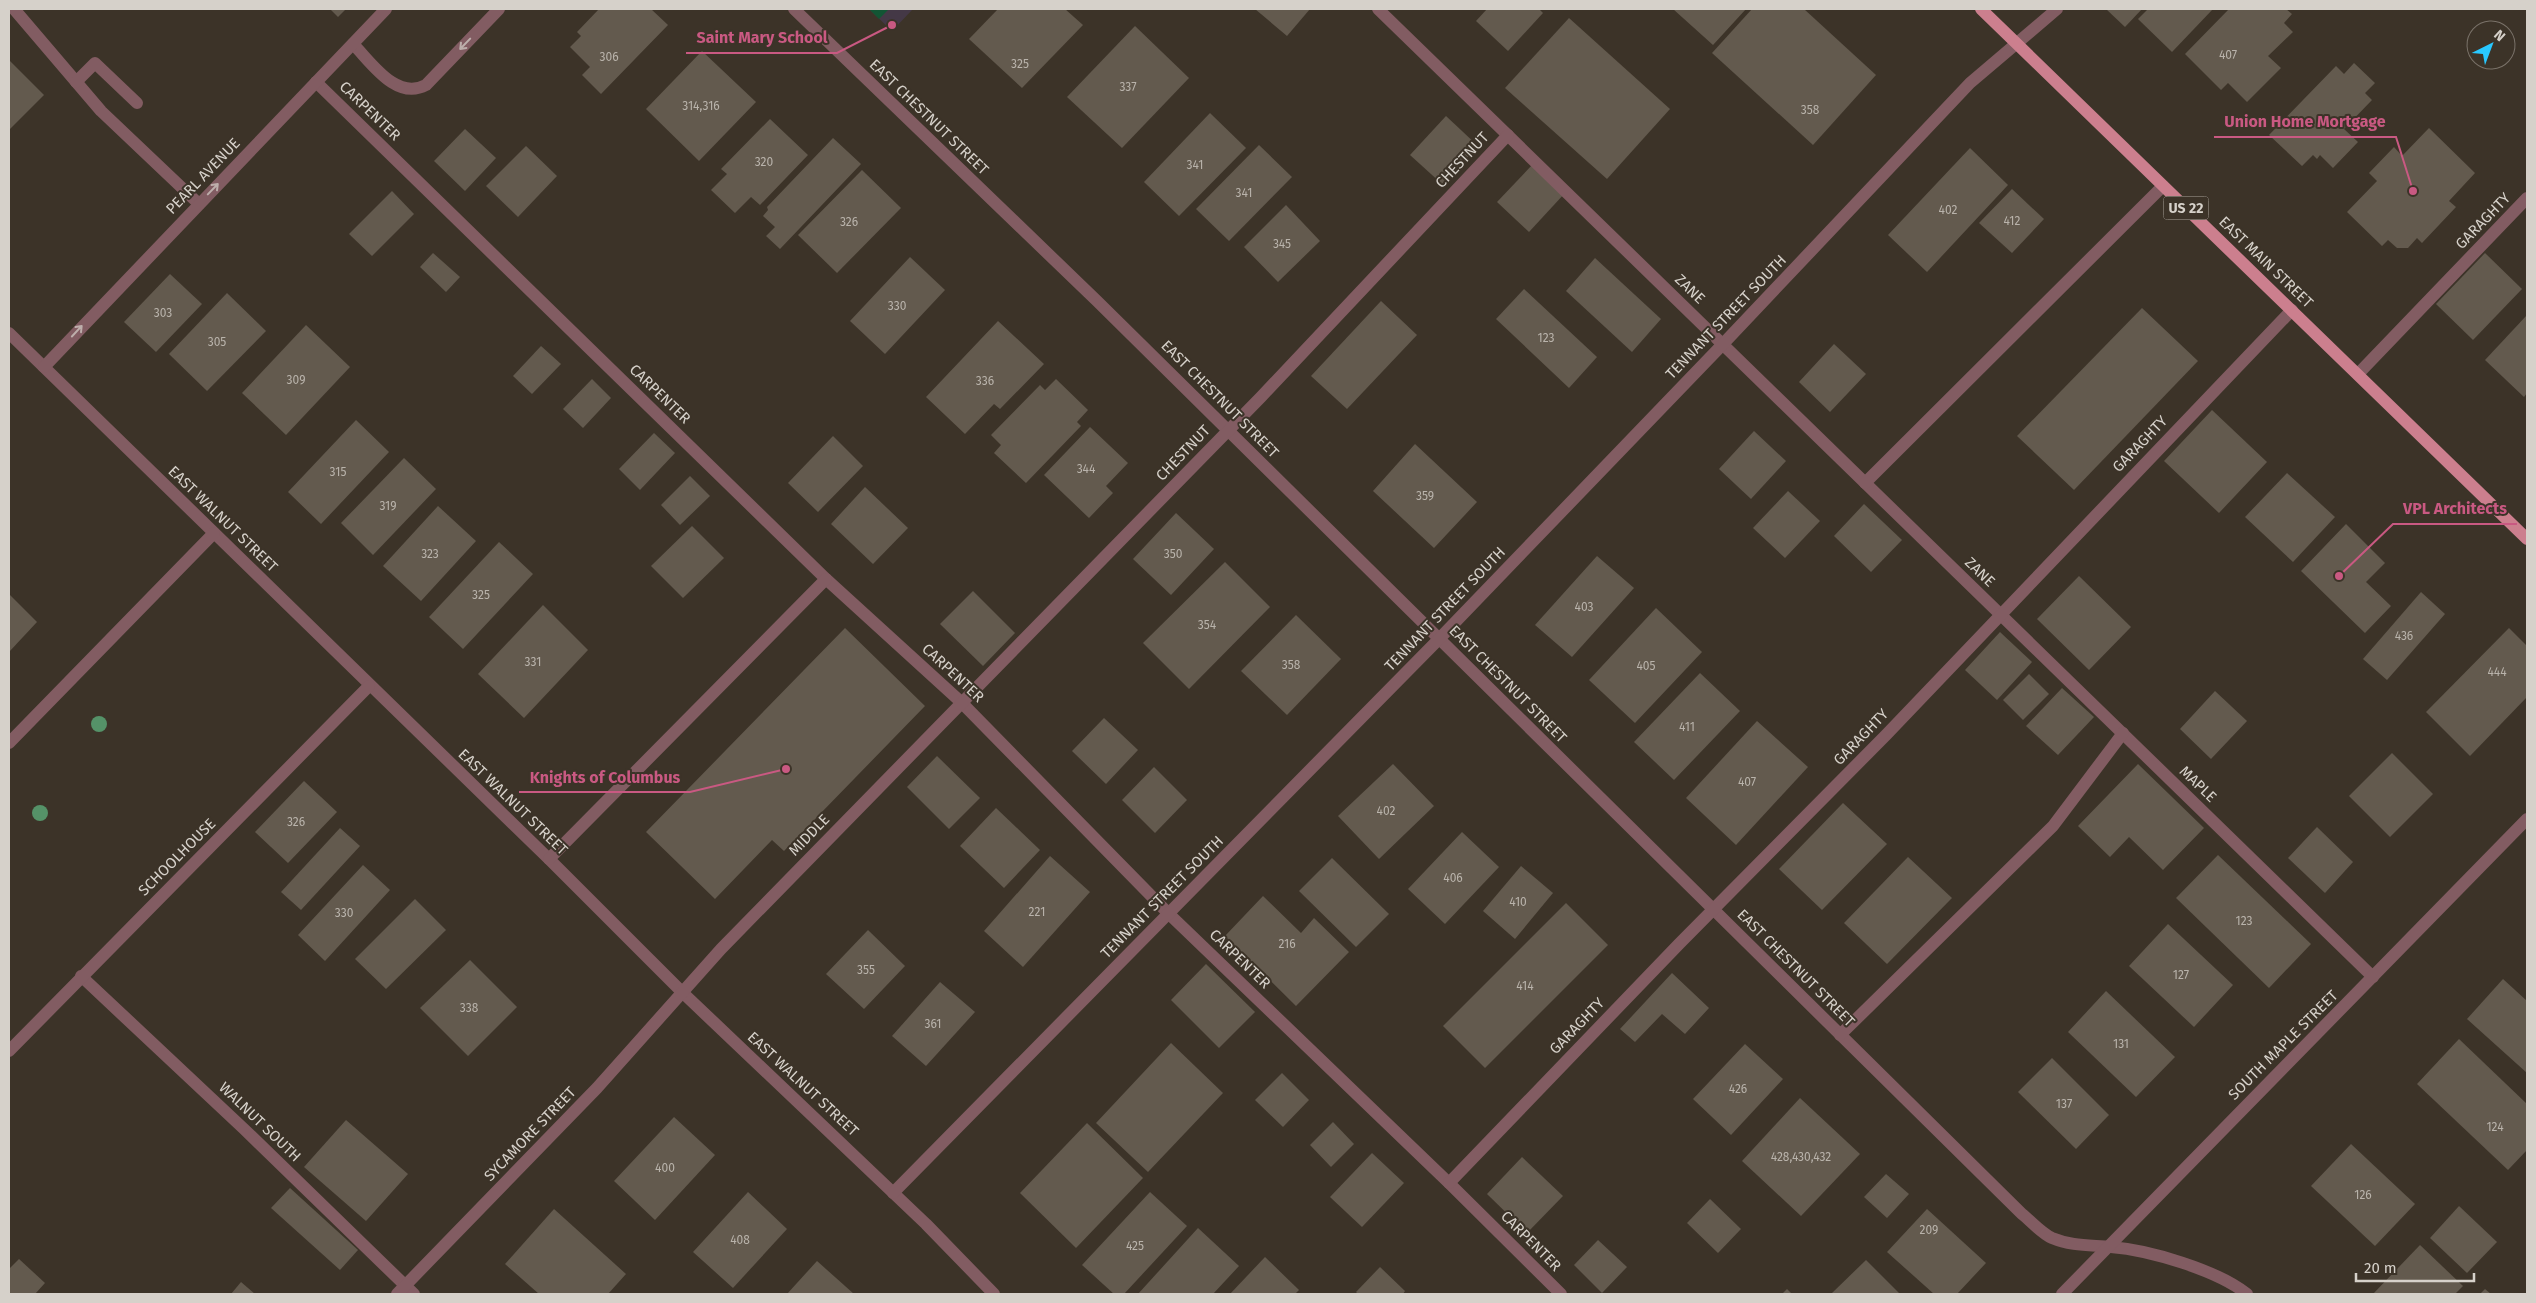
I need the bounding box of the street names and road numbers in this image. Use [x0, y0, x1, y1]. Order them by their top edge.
street label: EAST CHESTNUT STREET [866, 55, 992, 179]
street label: CARPENTER [336, 77, 404, 145]
street label: CHESTNUT [1432, 128, 1493, 192]
street label: PEARL AVENUE [162, 134, 244, 218]
street label: GARAGHTY [2452, 189, 2515, 253]
road number: US 22 [2164, 197, 2208, 220]
street label: EAST MAIN STREET [2215, 213, 2317, 312]
street label: TENNANT STREET SOUTH [1662, 251, 1790, 383]
street label: ZANE [1671, 270, 1709, 308]
street label: EAST CHESTNUT STREET [1158, 337, 1282, 461]
street label: CARPENTER [626, 360, 694, 428]
street label: GARAGHTY [2109, 412, 2172, 476]
street label: CHESTNUT [1152, 422, 1214, 484]
street label: EAST WALNUT STREET [165, 462, 282, 576]
street label: TENNANT STREET SOUTH [1381, 543, 1509, 675]
street label: ZANE [1961, 553, 1999, 591]
street label: EAST CHESTNUT STREET [1446, 622, 1571, 747]
street label: CARPENTER [918, 640, 988, 706]
street label: GARAGHTY [1830, 705, 1893, 769]
street label: EAST WALNUT STREET [455, 745, 572, 859]
street label: MAPLE [2176, 762, 2220, 806]
street label: MIDDLE [785, 810, 833, 860]
street label: SCHOOLHOUSE [135, 815, 219, 899]
street label: TENNANT STREET SOUTH [1097, 832, 1227, 962]
street label: EAST CHESTNUT STREET [1734, 906, 1859, 1031]
street label: CARPENTER [1206, 925, 1274, 993]
street label: SOUTH MAPLE STREET [2225, 986, 2342, 1103]
street label: GARAGHTY [1546, 994, 1609, 1058]
street label: EAST WALNUT STREET [744, 1028, 862, 1140]
street label: WALNUT SOUTH [215, 1078, 305, 1166]
street label: SYCAMORE STREET [480, 1083, 580, 1185]
street label: CARPENTER [1497, 1207, 1565, 1275]

